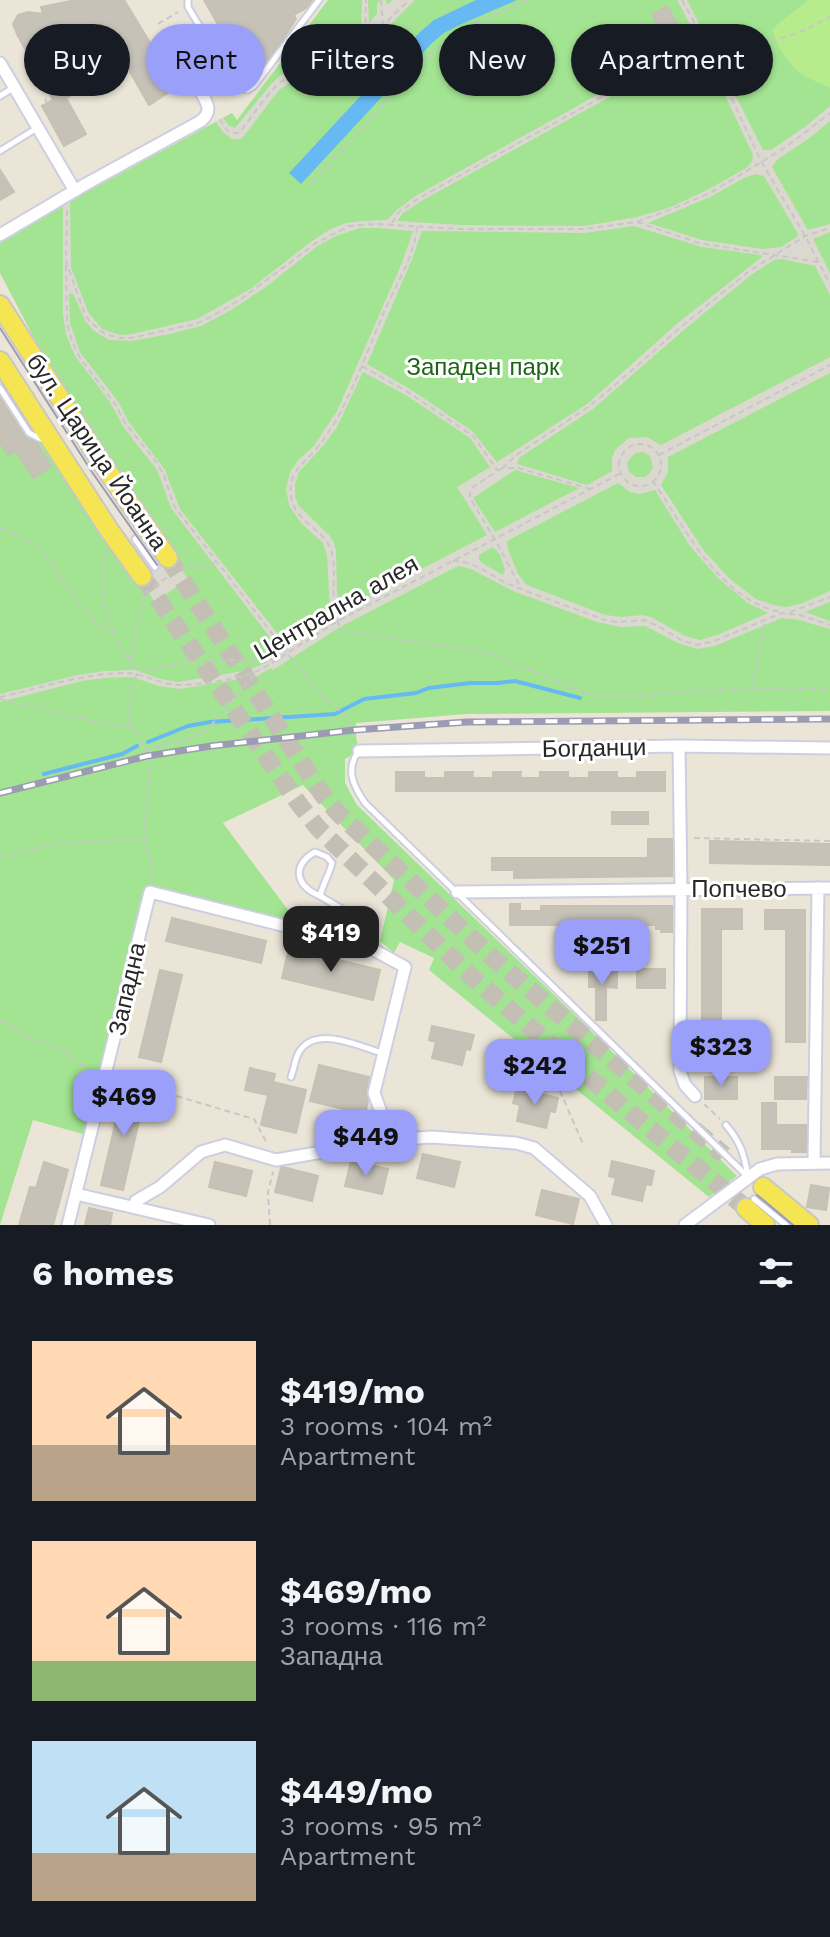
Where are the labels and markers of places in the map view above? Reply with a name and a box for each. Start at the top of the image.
pin: $419 [284,906,378,974]
pin: $251 [555,919,649,987]
pin: $323 [674,1020,768,1088]
pin: $242 [488,1039,582,1107]
pin: $469 [77,1070,171,1138]
pin: $449 [319,1110,413,1178]

